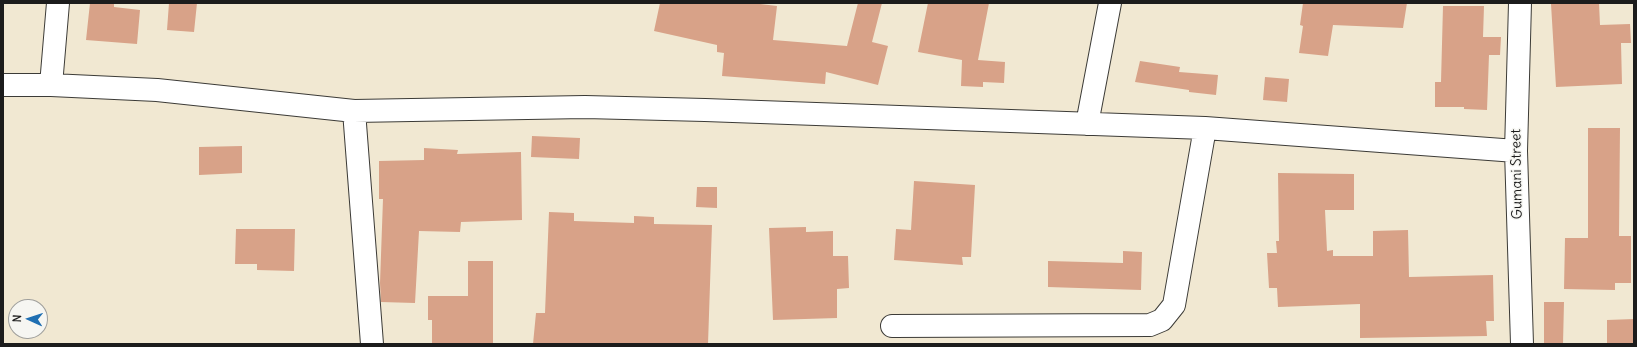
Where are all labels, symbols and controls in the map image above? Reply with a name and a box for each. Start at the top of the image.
street label: Gumani Street [1508,129,1526,219]
north arrow [8,299,48,339]
text: N [10,314,24,323]

